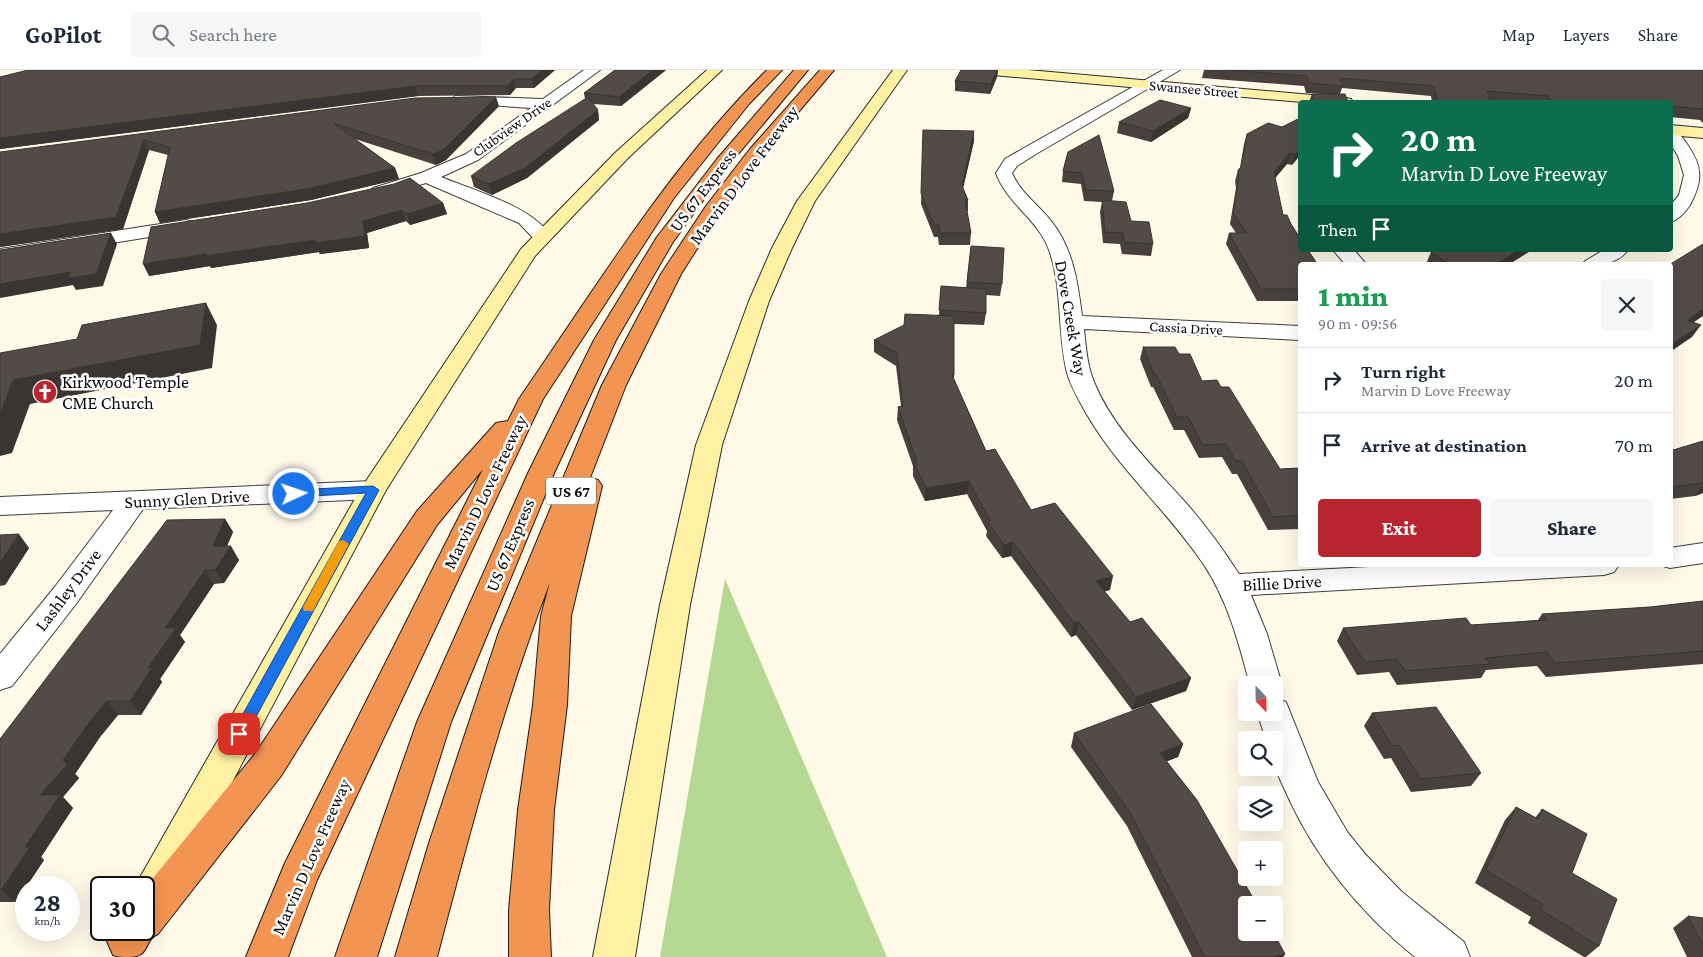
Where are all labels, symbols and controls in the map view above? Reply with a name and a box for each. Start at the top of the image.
search box [131,12,481,57]
text: GoPilot [25,21,101,48]
icon: search [149,21,177,49]
text: Search here [189,24,277,45]
text: Map [1502,25,1535,45]
text: Layers [1563,25,1610,45]
text: Share [1638,25,1678,45]
street label: Swansee Street [1149,77,1240,101]
street label: Clubview Drive [470,94,555,160]
street label: Marvin D Love Freeway [685,101,803,248]
icon: right [1318,120,1383,185]
text: 20 m [1401,120,1476,159]
street label: US 67 Express [665,144,741,236]
text: Marvin D Love Freeway [1401,161,1607,186]
icon: arrive [1367,215,1395,243]
text: Then [1318,219,1357,240]
street label: Dove Creek Way [1051,259,1091,378]
text: 1 min [1318,279,1388,312]
button: close [1601,279,1653,331]
text: 90 m · 09:56 [1318,315,1397,332]
street label: Cassia Drive [1149,318,1224,338]
text: Turn right [1361,361,1446,382]
icon: right [1318,366,1346,394]
text: 20 m [1614,370,1653,391]
place label: Kirkwood Temple CME Church [62,372,189,413]
church icon: Kirkwood Temple CME Church [32,379,58,405]
text: Marvin D Love Freeway [1361,382,1511,399]
street label: Marvin D Love Freeway [439,411,531,572]
icon: arrive [1318,431,1346,459]
text: Arrive at destination [1361,435,1527,456]
text: 70 m [1615,435,1653,456]
position arrow [267,467,319,519]
road number: US 67 [546,478,596,504]
street label: Sunny Glen Drive [124,486,250,512]
street label: US 67 Express [481,496,539,594]
button: Exit [1318,499,1481,557]
button: Share [1491,499,1653,557]
street label: Lashley Drive [31,545,105,635]
street label: Billie Drive [1242,571,1322,595]
north arrow [1238,676,1282,721]
map controls [1238,676,1283,941]
pin [218,713,260,755]
icon: arrive [225,720,253,748]
button: search [1238,731,1283,776]
street label: Marvin D Love Freeway [268,775,355,938]
button: layers [1238,786,1283,831]
button: + [1238,841,1283,886]
speed limit sign: 30 [90,876,155,941]
text: 28 [34,889,61,916]
button: − [1238,896,1283,941]
text: km/h [35,914,60,928]

